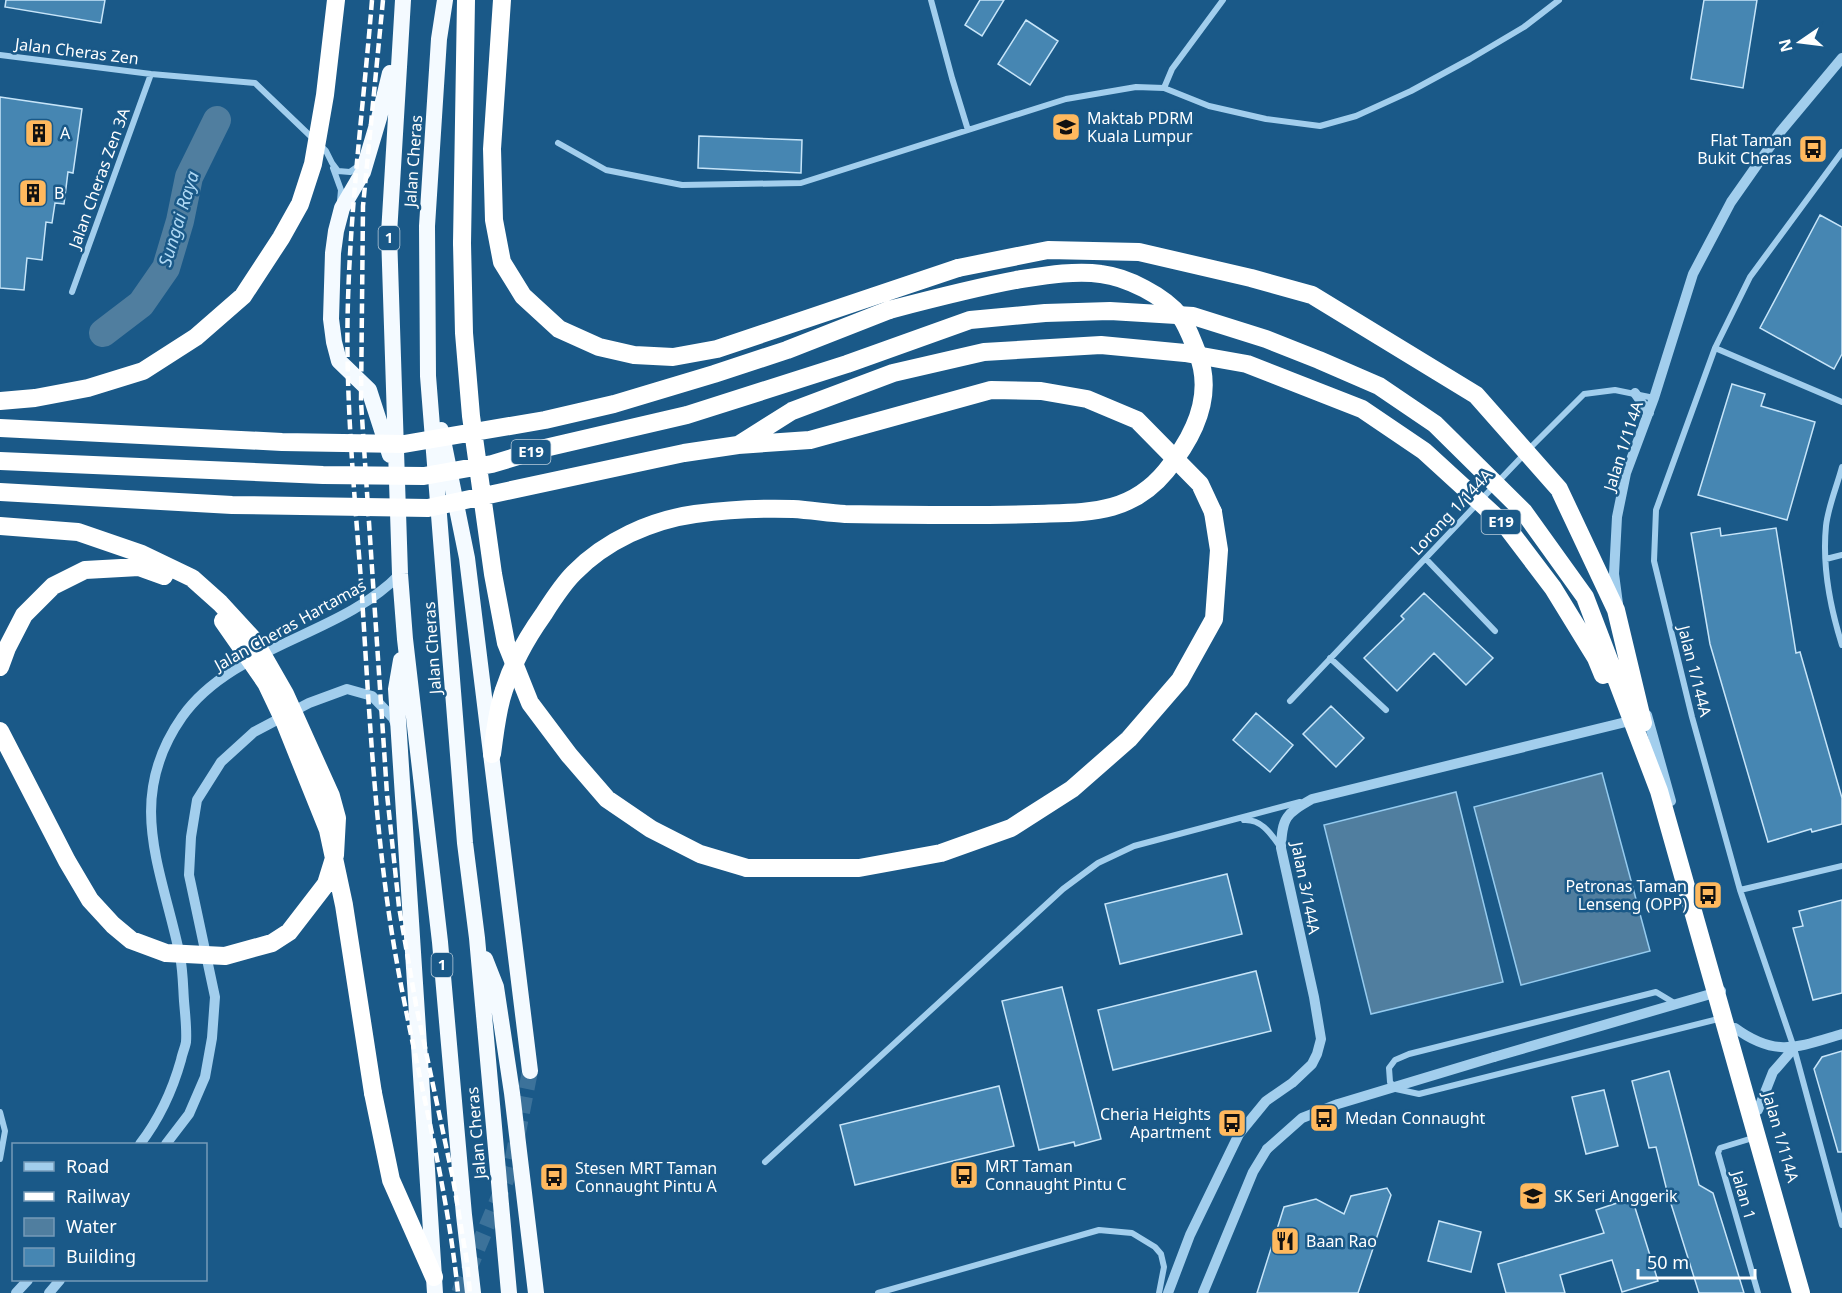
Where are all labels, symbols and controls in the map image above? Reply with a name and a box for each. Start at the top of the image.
north arrow [1770,12,1830,72]
street label: Jalan Cheras Zen [12,32,140,70]
text: N [1773,37,1798,55]
street label: Jalan Cheras Zen 3A [63,104,135,253]
place label: Maktab PDRM Kuala Lumpur [1087,107,1194,147]
school or university icon: Maktab PDRM Kuala Lumpur [1050,111,1082,143]
street label: Jalan Cheras [399,114,427,210]
building icon: A [23,117,55,149]
place label: A [60,122,71,144]
place label: Flat Taman Bukit Cheras [1697,129,1792,169]
bus stop icon: Flat Taman Bukit Cheras [1797,133,1829,165]
water label: Sungai Raya [152,168,204,270]
building icon: B [17,177,49,209]
place label: B [54,182,64,204]
road number: 1 [378,226,400,250]
street label: Jalan 1/114A [1598,398,1648,496]
road number: E19 [512,440,550,464]
street label: Lorong 1/144A [1405,463,1497,560]
road number: E19 [1482,510,1520,534]
street label: Jalan Cheras Hartamas [208,574,370,677]
street label: Jalan Cheras [418,601,446,697]
street label: Jalan 1/144A [1673,621,1717,720]
street label: Jalan 3/144A [1286,838,1326,937]
place label: Petronas Taman Lenseng (OPP) [1565,875,1687,915]
bus stop icon: Petronas Taman Lenseng (OPP) [1692,879,1724,911]
road number: 1 [432,953,452,977]
street label: Jalan Cheras [461,1086,491,1182]
street label: Jalan 1/114A [1757,1087,1805,1186]
bus stop icon: Medan Connaught [1308,1102,1340,1134]
place label: Cheria Heights Apartment [1100,1103,1211,1143]
bus stop icon: Cheria Heights Apartment [1216,1107,1248,1139]
place label: Medan Connaught [1345,1107,1486,1129]
legend [12,1143,207,1281]
text: Road [66,1154,109,1178]
place label: MRT Taman Connaught Pintu C [985,1155,1127,1195]
place label: Stesen MRT Taman Connaught Pintu A [575,1157,718,1197]
bus stop icon: MRT Taman Connaught Pintu C [948,1159,980,1191]
bus stop icon: Stesen MRT Taman Connaught Pintu A [538,1161,570,1193]
street label: Jalan 1 [1726,1166,1761,1222]
school or university icon: SK Seri Anggerik [1517,1180,1549,1212]
text: Railway [66,1184,131,1208]
place label: SK Seri Anggerik [1554,1185,1678,1207]
text: Water [66,1214,117,1238]
restaurant icon: Baan Rao [1269,1225,1301,1257]
place label: Baan Rao [1306,1230,1377,1252]
scale bar [1638,1242,1755,1280]
text: Building [66,1244,136,1268]
text: 50 m [1647,1250,1689,1274]

